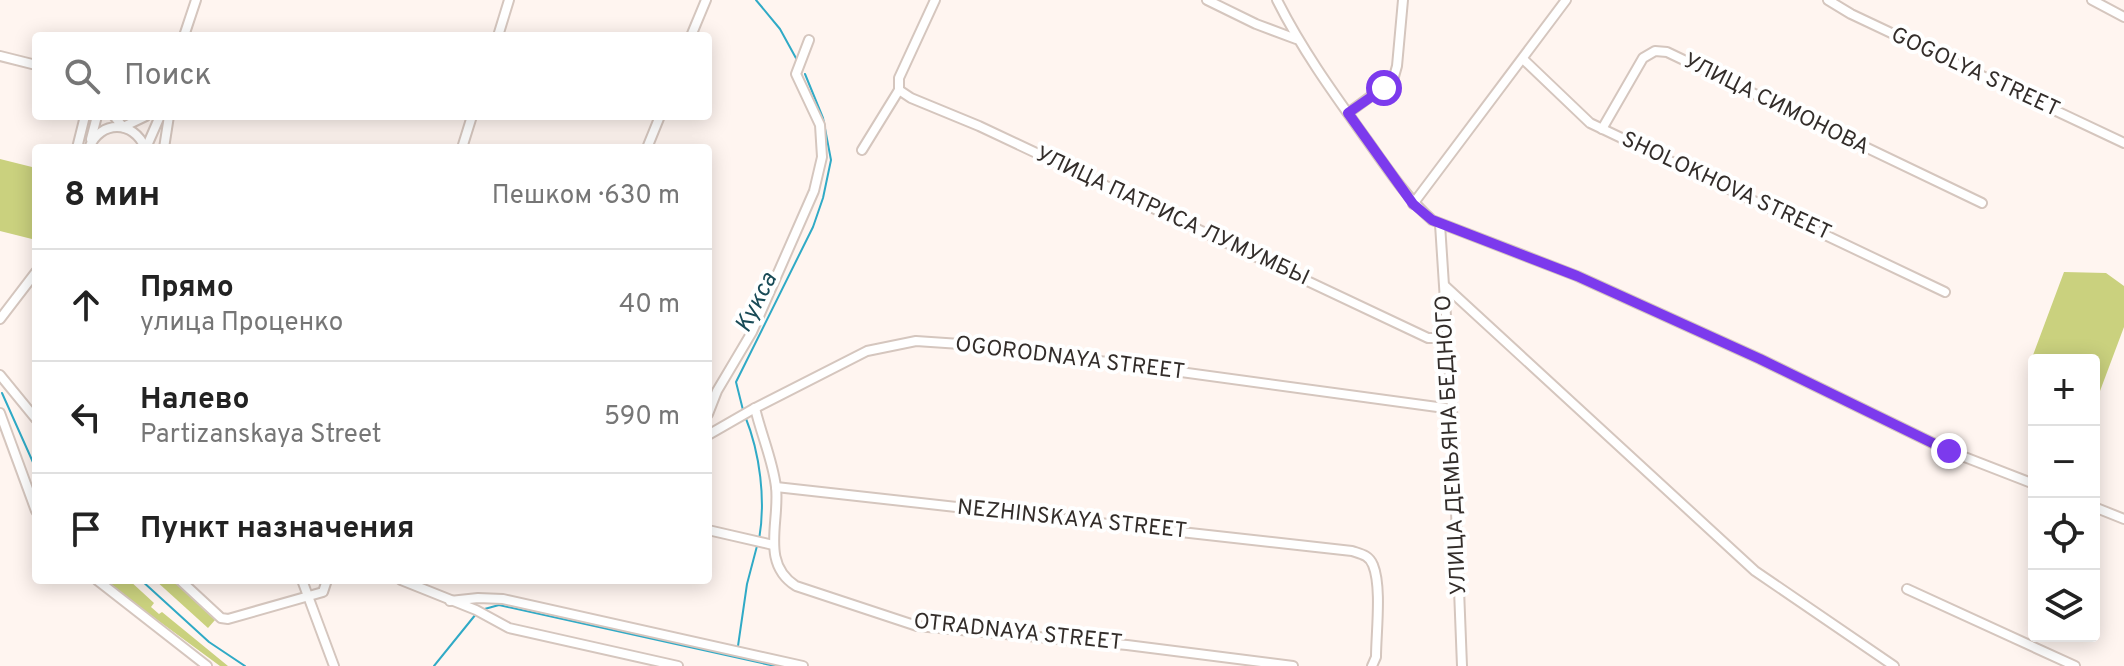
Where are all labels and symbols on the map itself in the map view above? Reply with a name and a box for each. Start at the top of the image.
street label: GOGOLYA STREET [1886,22,2064,124]
street label: УЛИЦА СИМОНОВА [1679,48,1873,162]
route start [1366,70,1402,106]
street label: SHOLOKHOVA STREET [1617,127,1835,247]
street label: УЛИЦА ПАТРИСА ЛУМУМБЫ [1031,142,1313,292]
water label: Кукса [729,267,785,338]
street label: УЛИЦА ДЕМЬЯНА БЕДНОГО [1431,294,1473,596]
street label: OGORODNAYA STREET [954,332,1186,386]
route end [1931,433,1967,469]
street label: NEZHINSKAYA STREET [956,494,1188,546]
street label: OTRADNAYA STREET [912,609,1124,657]

